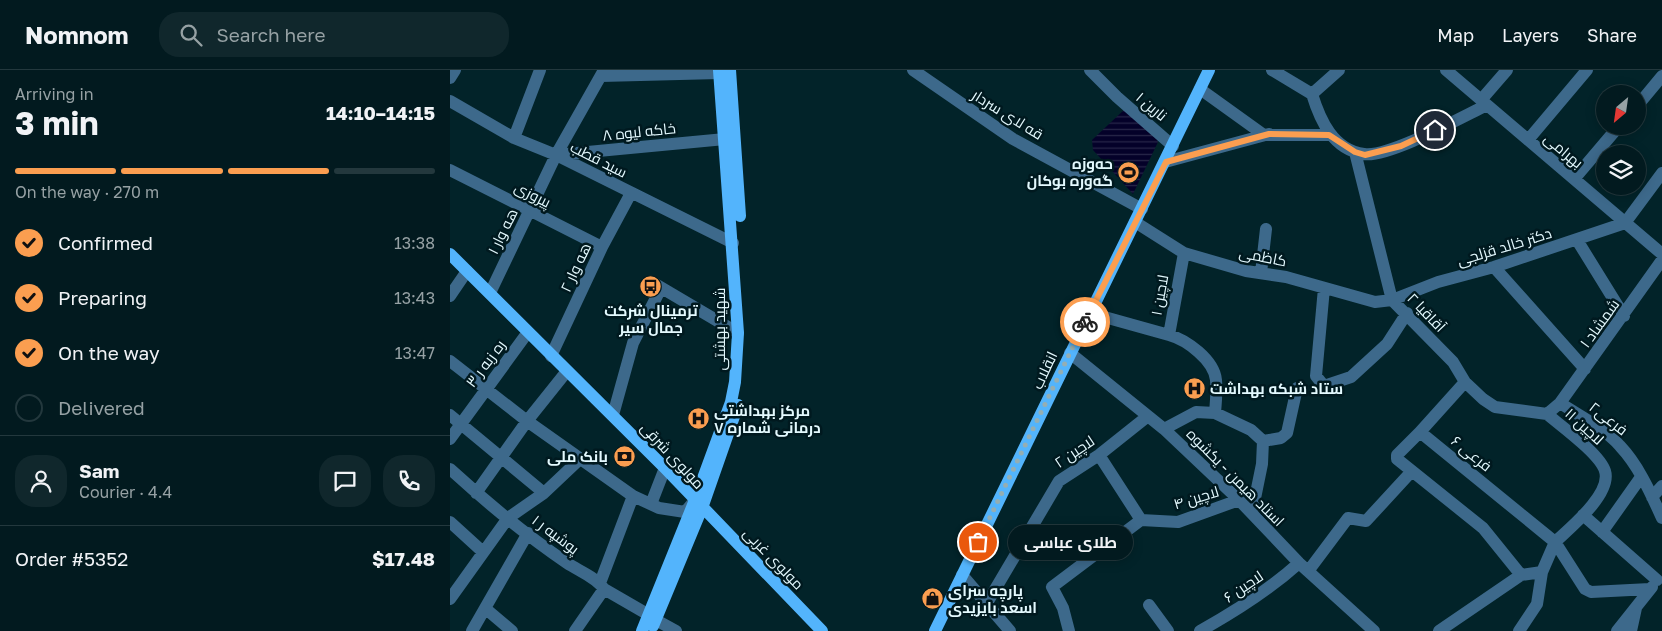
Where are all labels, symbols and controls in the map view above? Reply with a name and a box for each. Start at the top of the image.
search box [159,12,509,57]
text: Nomnom [25,20,129,49]
icon: search [177,21,205,49]
text: Search here [217,23,325,46]
text: Map [1437,24,1474,46]
text: Layers [1502,24,1559,46]
text: Share [1587,24,1637,46]
text: Arriving in [15,84,94,104]
street label: قه لای سردار [967,85,1047,145]
north arrow [1596,85,1646,135]
map controls [1596,85,1646,195]
street label: نارین ۱ [1131,88,1171,126]
text: 14:10–14:15 [326,101,435,124]
text: 3 min [15,104,99,142]
pin [1414,109,1456,151]
icon: home [1421,116,1449,144]
street label: خاکه لیوه ۸ [601,118,677,145]
street label: بهرامی [1540,129,1587,173]
street label: سید قطب [568,137,630,181]
button: layers [1596,145,1646,195]
place label: حه‌وزه گه‌وره بوکان [1027,154,1113,190]
sports icon: حه‌وزه گه‌وره بوکان [1117,160,1141,184]
street label: پیروزی [511,177,554,213]
text: On the way · 270 m [15,182,159,202]
street label: هه وار ۱ [483,205,522,257]
street label: دکتر خالد قزلجی [1455,223,1554,271]
icon: check [15,229,43,257]
text: Confirmed [58,231,153,254]
text: 13:38 [394,233,435,253]
street label: هه وار ۲ [556,240,595,295]
street label: کاظمی [1237,243,1288,271]
street label: لاچین ۱ [1147,273,1173,317]
bus stop icon: ترمینال شرکت جمال سیر [639,275,663,299]
icon: check [15,284,43,312]
text: Preparing [58,286,147,309]
text: 13:43 [394,288,435,308]
street label: شهید بهشتی [710,288,730,370]
street label: آقاقیا ۲ [1404,289,1450,335]
street label: شمشاد ۱ [1575,295,1623,351]
courier [1060,297,1110,347]
place label: ترمینال شرکت جمال سیر [604,301,698,337]
icon: bike [1071,308,1099,336]
street label: ره زبه ر ۳ [461,336,509,391]
icon: check [15,339,43,367]
text: On the way [58,341,160,364]
text: 13:47 [395,343,435,363]
street label: انقلاب [1027,348,1061,392]
hospital icon: ستاد شبکه بهداشت [1182,376,1206,400]
place label: ستاد شبکه بهداشت [1210,379,1343,398]
text: Delivered [58,396,145,419]
street label: فرعی۲ [1585,397,1632,440]
place label: مرکز بهداشتی درمانی شماره ۷ [714,401,821,437]
street label: لاچین ۱۱ [1561,404,1608,450]
hospital icon: مرکز بهداشتی درمانی شماره ۷ [686,407,710,431]
street label: مولوی شرقی [636,418,708,493]
street label: استاد هیمن - یکشوه [1182,424,1289,531]
street label: لاچین ۲ [1051,431,1099,473]
street label: فرعی ۶ [1447,431,1496,476]
bank icon: بانک ملی [612,444,636,468]
place label: بانک ملی [547,447,608,466]
button: person [15,455,67,507]
button: chat [319,455,371,507]
button: phone [383,455,435,507]
text: Sam [79,459,119,482]
text: Courier · 4.4 [79,482,172,502]
street label: لاچین ۴ [1171,482,1222,514]
street label: ۱ پوشپه ر [528,510,583,559]
pin [957,521,999,563]
street label: مولوی غربی [739,523,808,594]
callout: طلای عباسی [1008,524,1133,560]
icon: bag [964,528,992,556]
text: طلای عباسی [1024,532,1117,552]
text: Order #5352 [15,547,128,570]
text: $17.48 [372,547,435,570]
street label: لاچین ۶ [1220,566,1267,607]
place label: پارچه سرای اسعد بایزیدی [948,581,1037,617]
shop icon: پارچه سرای اسعد بایزیدی [920,587,944,611]

